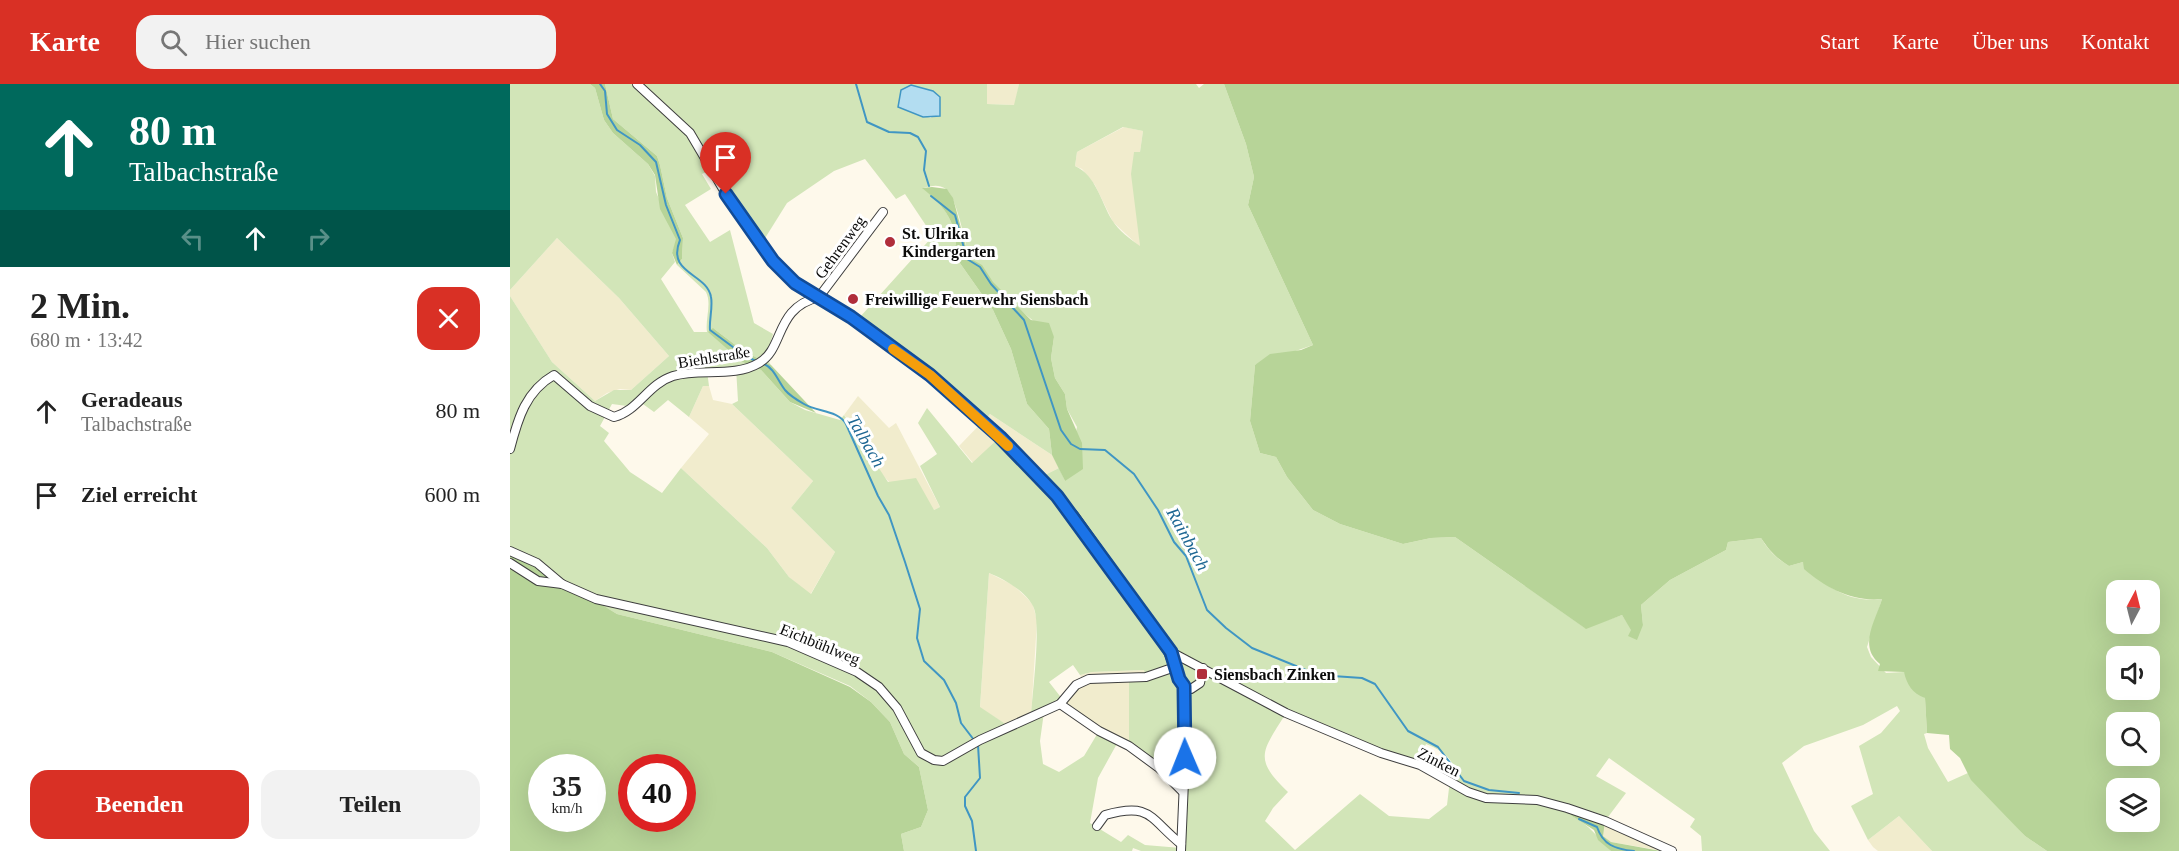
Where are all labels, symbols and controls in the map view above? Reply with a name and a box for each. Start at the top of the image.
search box [136,15,556,69]
text: Karte [30,26,100,57]
icon: search [157,26,190,59]
text: Hier suchen [205,29,311,54]
text: Start [1820,30,1859,54]
text: Karte [1892,30,1939,54]
text: Über uns [1972,30,2048,54]
text: Kontakt [2081,30,2149,54]
icon: ahead [30,108,108,186]
text: 80 m [129,108,217,154]
pin [700,132,751,194]
icon: arrive [709,141,742,174]
text: Talbachstraße [129,157,279,187]
street label: Gehrenweg [811,212,869,282]
icon: left [176,222,209,255]
icon: ahead [239,222,272,255]
icon: right [302,222,335,255]
place label: St. Ulrika Kindergarten [902,225,995,261]
marker: St. Ulrika Kindergarten [883,235,897,249]
text: 2 Min. [30,286,130,326]
button: close [417,287,480,350]
place label: Freiwillige Feuerwehr Siensbach [865,291,1088,309]
marker: Freiwillige Feuerwehr Siensbach [846,292,860,306]
text: 680 m · 13:42 [30,329,143,351]
street label: Biehlstraße [677,343,751,371]
text: Geradeaus [81,387,182,412]
icon: ahead [30,395,63,428]
text: 80 m [435,398,480,423]
water label: Talbach [843,411,889,471]
text: Talbachstraße [81,413,192,435]
icon: arrive [30,479,63,512]
text: Ziel erreicht [81,482,197,507]
text: 600 m [424,482,480,507]
water label: Rainbach [1162,503,1213,574]
north arrow [2106,580,2160,634]
map controls [2106,580,2160,832]
street label: Eichbühlweg [777,620,862,669]
button: sound [2106,646,2160,700]
place label: Siensbach Zinken [1214,666,1335,683]
marker: Siensbach Zinken [1195,667,1209,681]
button: search [2106,712,2160,766]
position arrow [1153,726,1217,790]
street label: Zinken [1415,744,1463,780]
speed limit sign: 40 [618,754,696,832]
text: 35 [552,769,582,802]
button: Beenden [30,770,249,839]
button: Teilen [261,770,480,839]
button: layers [2106,778,2160,832]
text: km/h [552,800,582,816]

